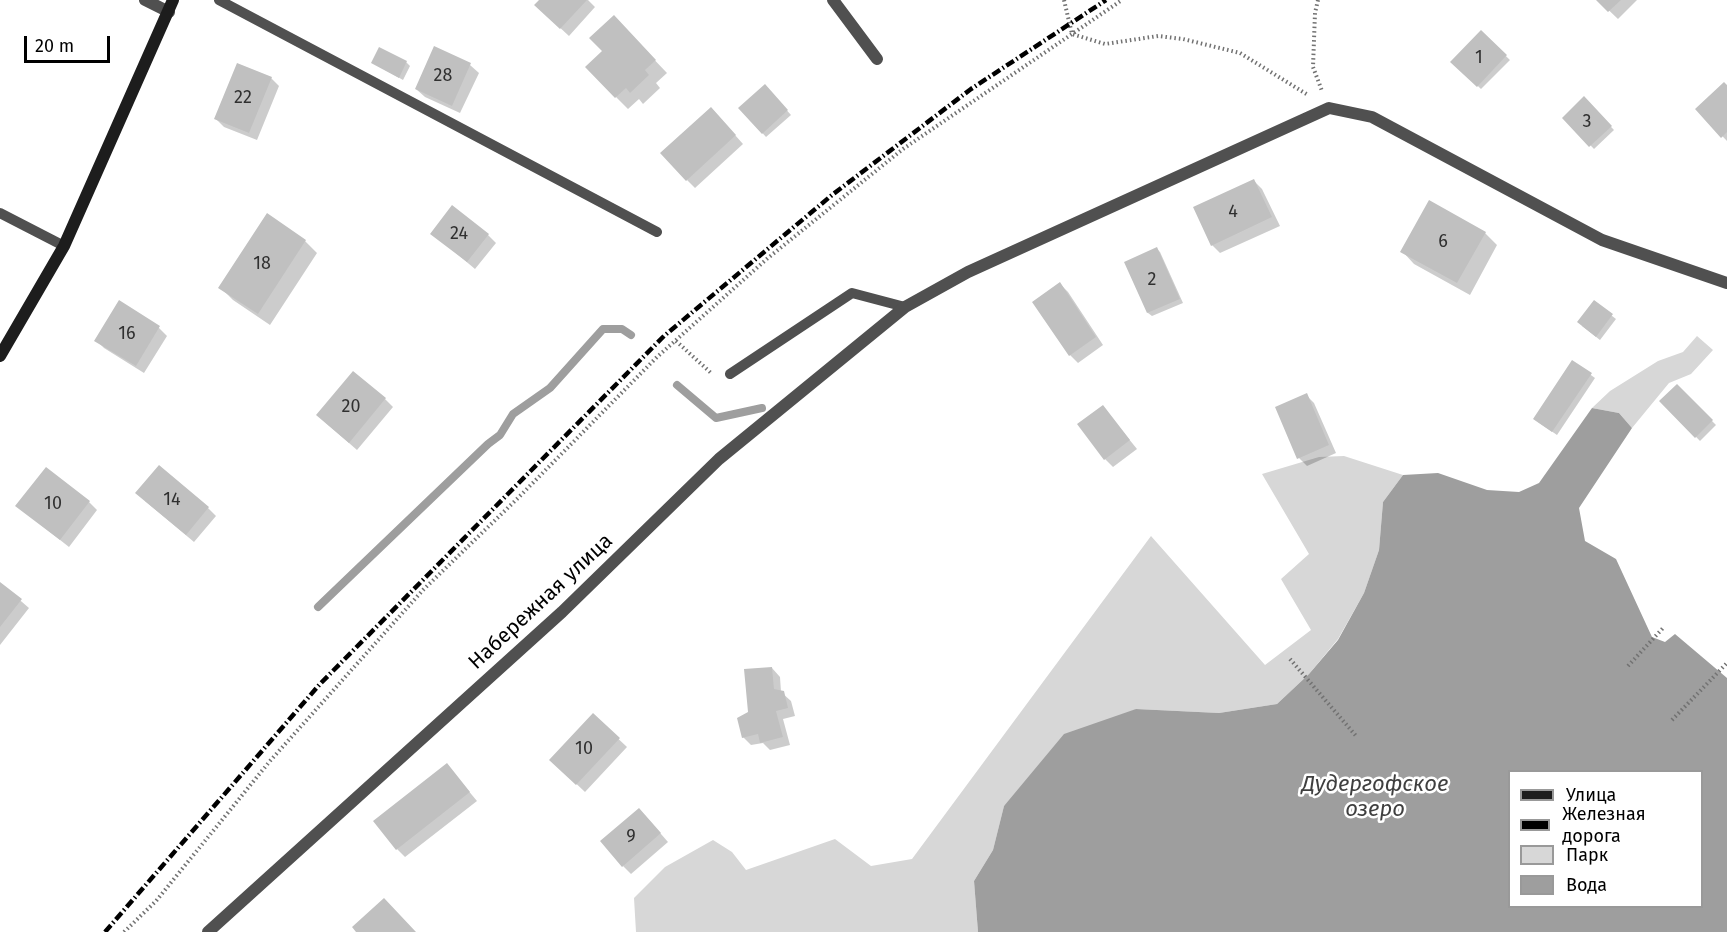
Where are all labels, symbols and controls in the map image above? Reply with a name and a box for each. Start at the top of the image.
scale bar [27,24,112,62]
text: 20 m [35,35,74,57]
house number: 1 [1475,47,1483,69]
house number: 28 [434,65,452,87]
house number: 22 [234,87,252,109]
house number: 3 [1583,111,1591,133]
house number: 4 [1228,201,1238,223]
house number: 24 [450,223,468,245]
house number: 6 [1438,231,1448,253]
house number: 18 [253,253,271,275]
house number: 2 [1148,269,1156,291]
house number: 16 [118,323,136,345]
house number: 20 [342,396,360,418]
house number: 14 [163,489,181,511]
house number: 10 [44,493,62,515]
street label: Набережная улица [464,529,618,675]
house number: 10 [575,738,593,760]
legend [1508,770,1703,908]
water label: Дудергофское озеро [1302,772,1448,824]
text: Улица [1566,784,1616,806]
text: Железная дорога [1562,803,1646,847]
house number: 9 [626,826,636,848]
text: Парк [1566,844,1608,866]
text: Вода [1566,874,1607,896]

